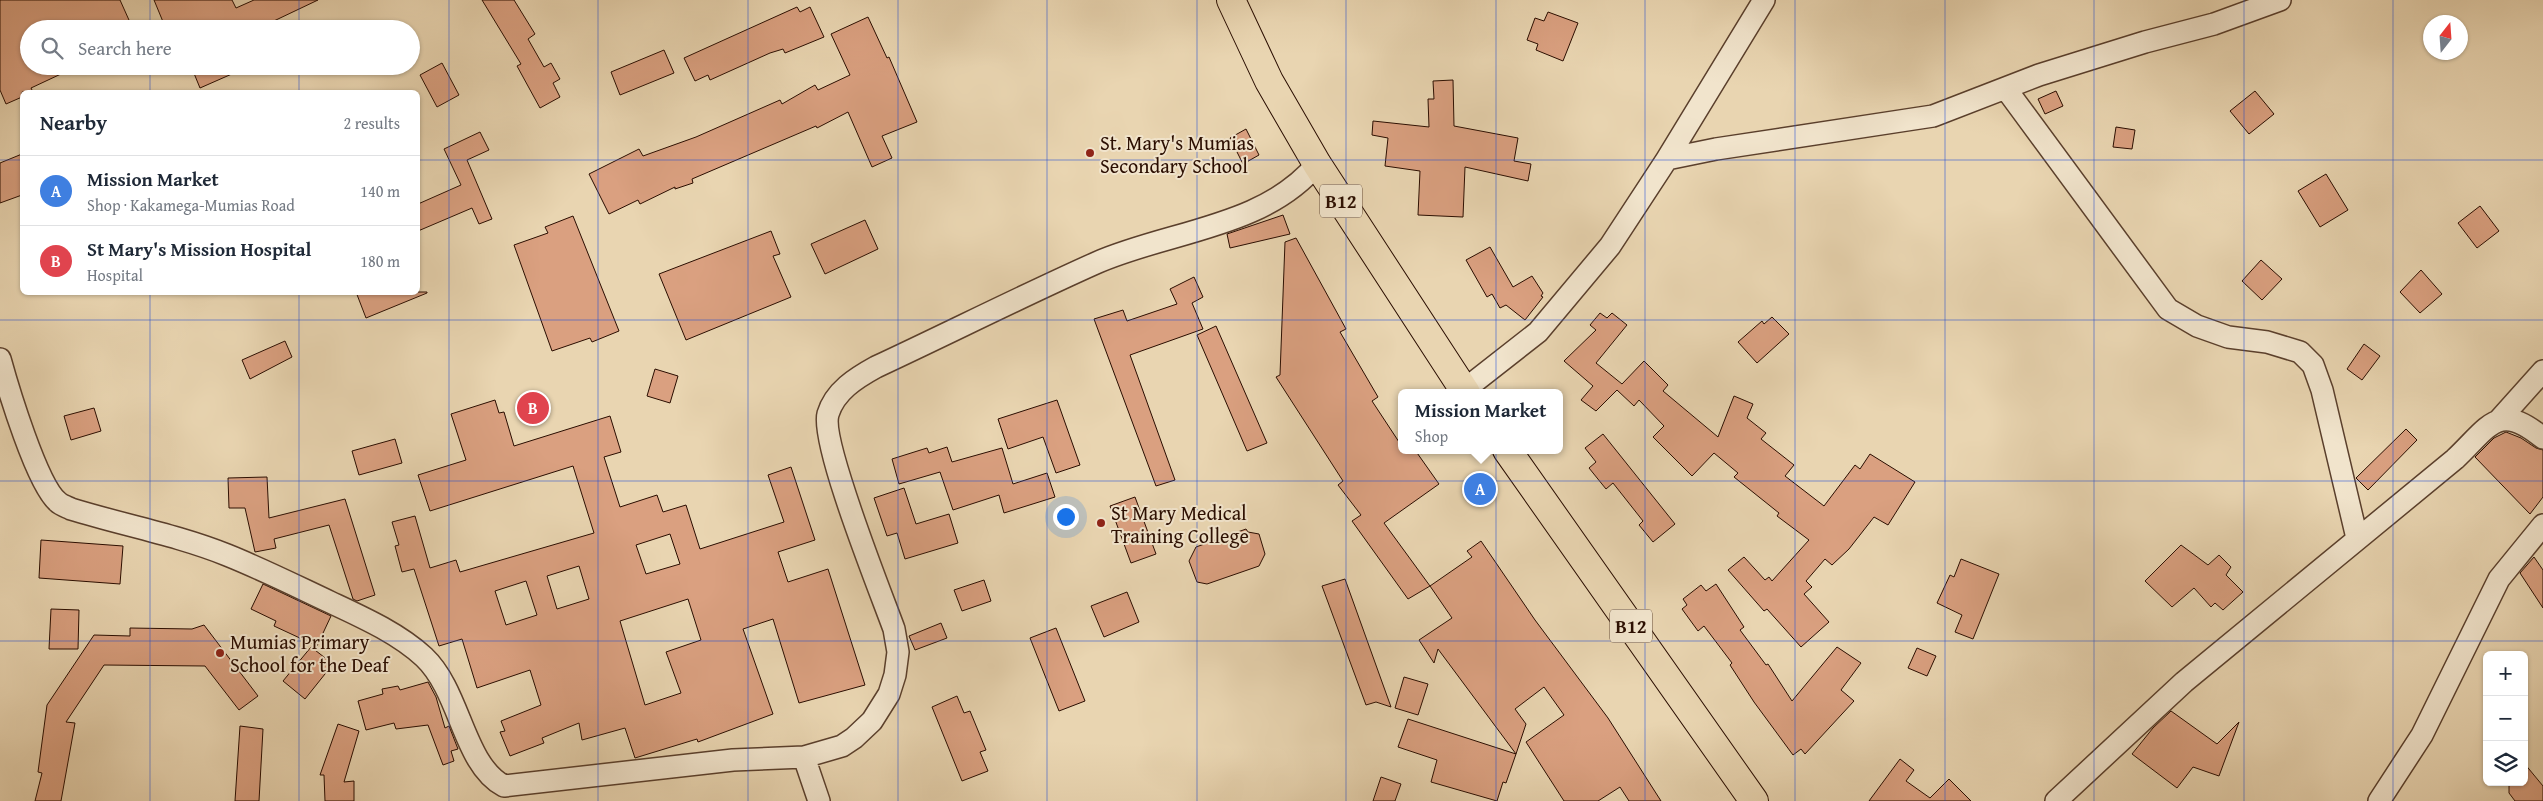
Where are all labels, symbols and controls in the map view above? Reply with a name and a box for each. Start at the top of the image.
north arrow [2423,15,2468,60]
search box [20,20,420,75]
icon: search [38,34,66,62]
text: Search here [78,34,172,62]
text: Nearby [40,107,107,138]
text: 2 results [343,111,400,135]
place label: St. Mary's Mumias Secondary School [1100,128,1254,180]
marker: St. Mary's Mumias Secondary School [1084,147,1096,159]
text: Mission Market [87,165,219,193]
text: A [51,179,61,203]
text: 140 m [360,179,400,203]
road number: B12 [1320,185,1362,218]
text: Shop · Kakamega-Mumias Road [87,193,295,217]
text: St Mary's Mission Hospital [87,235,311,263]
text: B [51,249,61,273]
text: 180 m [360,249,400,273]
text: Hospital [87,263,143,287]
pin: B [517,389,549,427]
popup [1398,389,1563,454]
text: Mission Market [1415,396,1546,424]
text: Shop [1415,424,1448,448]
pin: A [1464,470,1496,508]
place label: St Mary Medical Training College [1111,498,1249,550]
your location [1053,504,1079,530]
marker: St Mary Medical Training College [1095,517,1107,529]
road number: B12 [1610,610,1652,642]
place label: Mumias Primary School for the Deaf [230,627,391,679]
marker: Mumias Primary School for the Deaf [214,647,226,659]
map controls [2483,651,2528,786]
button: + [2483,651,2528,696]
button: − [2483,696,2528,741]
button: layers [2483,741,2528,786]

